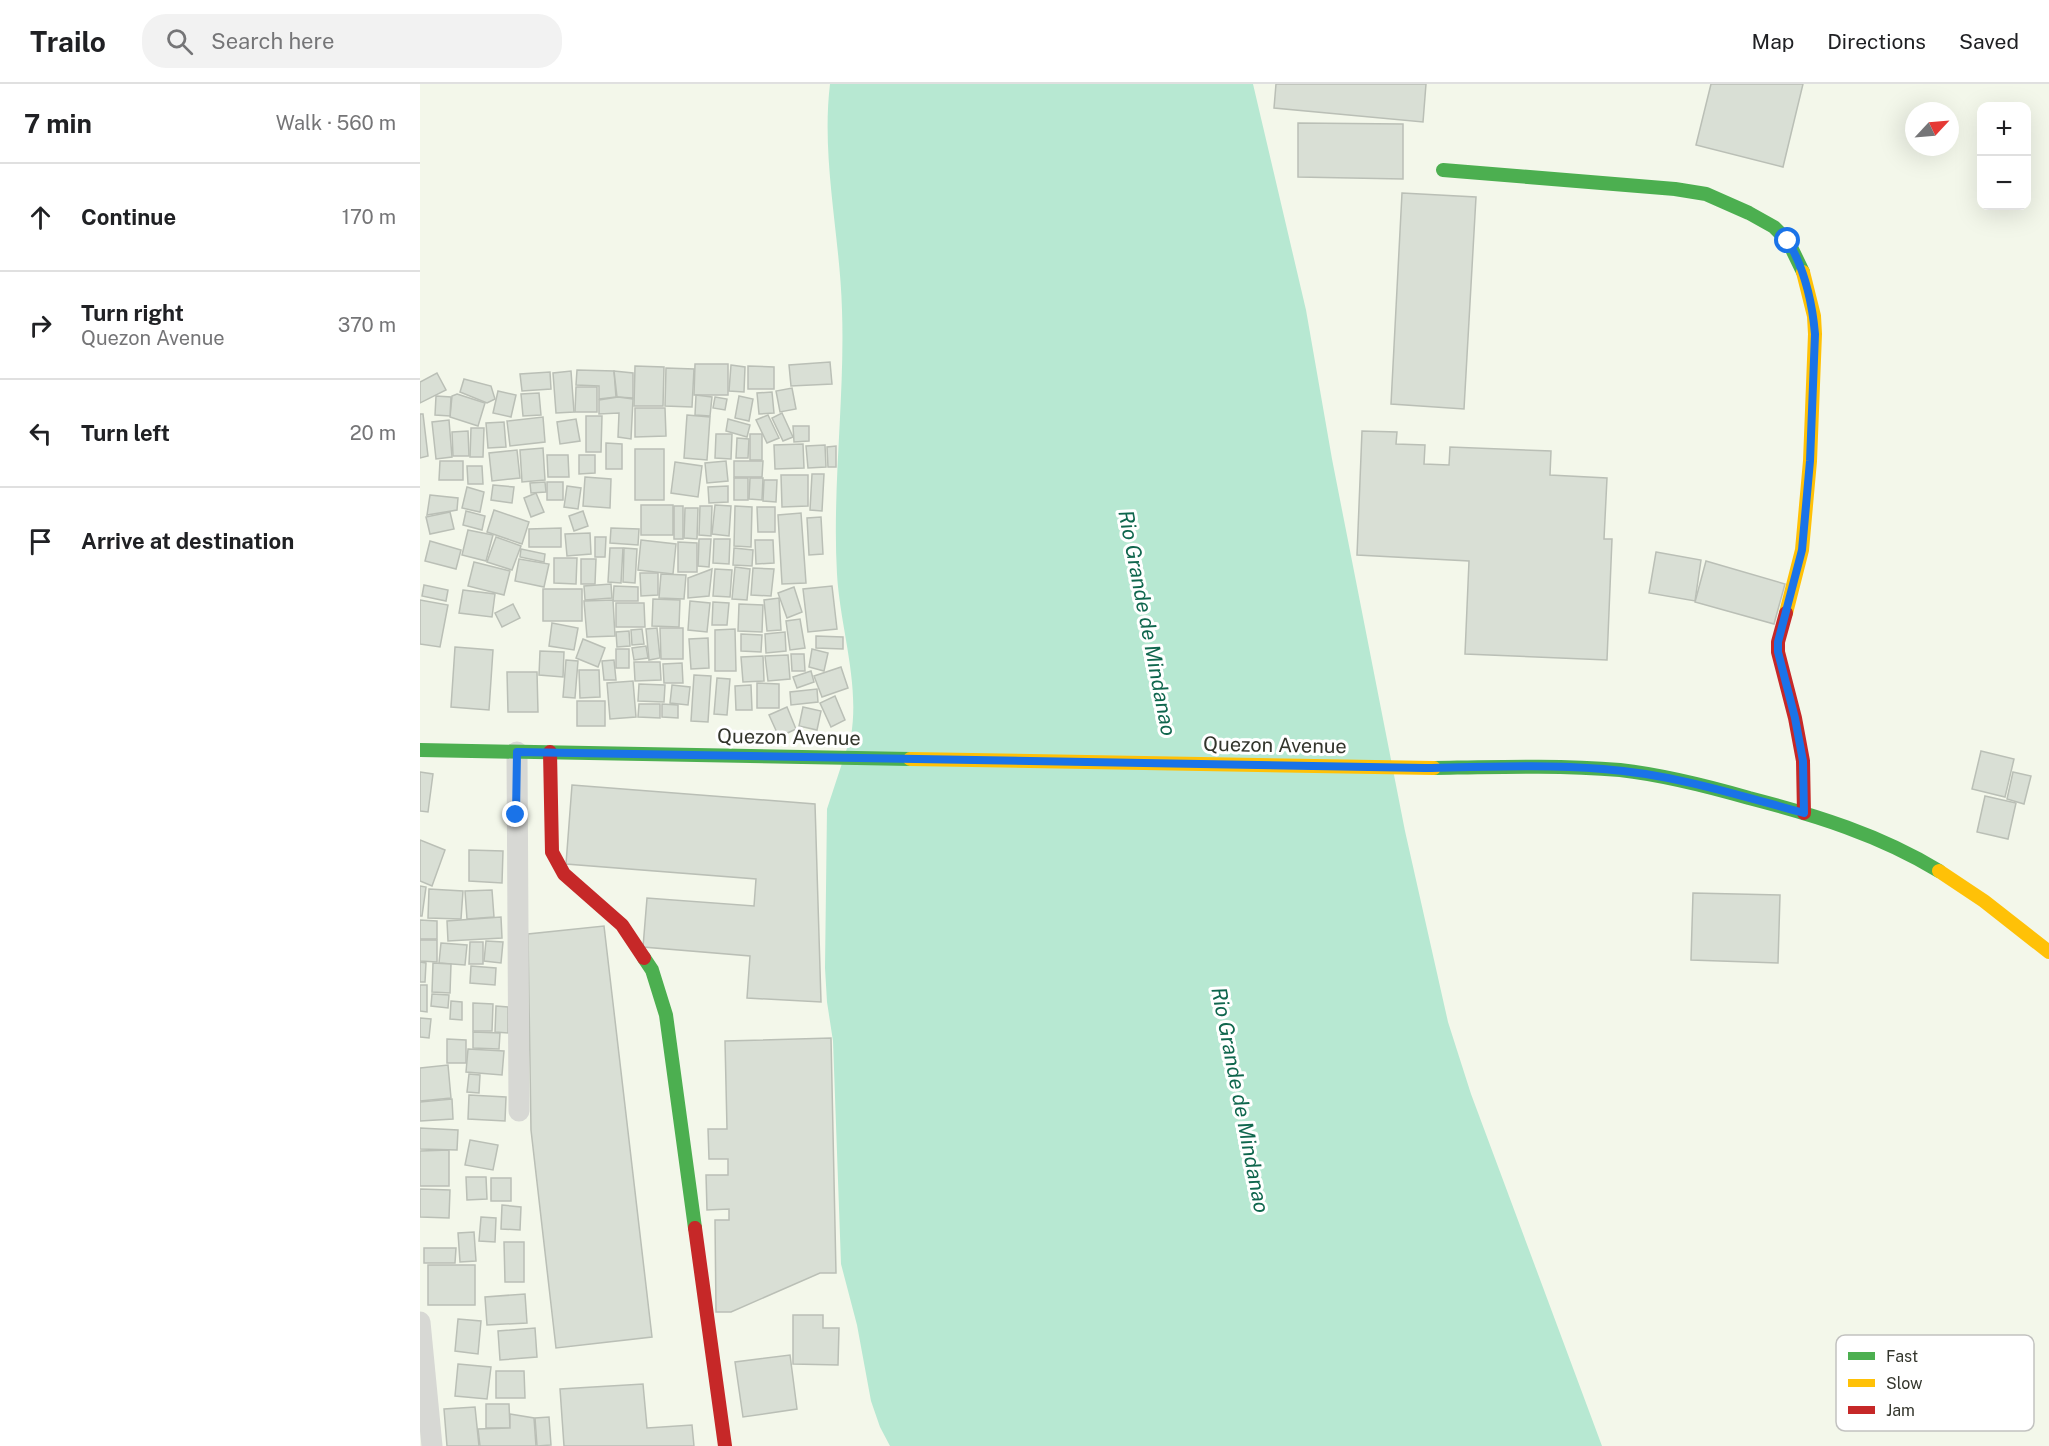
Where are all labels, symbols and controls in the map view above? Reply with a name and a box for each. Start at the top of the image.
search box [142,14,562,68]
text: Trailo [30,25,106,58]
icon: search [163,25,196,58]
text: Search here [211,28,334,54]
text: Map [1752,29,1794,54]
text: Directions [1827,29,1926,54]
text: Saved [1959,29,2019,54]
north arrow [1905,102,1959,156]
map controls [1977,102,2031,210]
button: + [1977,102,2031,156]
text: 7 min [24,108,92,139]
text: Walk · 560 m [276,111,396,135]
button: − [1977,156,2031,210]
icon: ahead [24,201,57,234]
text: Continue [81,204,176,230]
text: 170 m [342,205,396,229]
route start [1774,227,1800,253]
text: Turn right [81,300,184,326]
icon: right [24,309,57,342]
text: 370 m [338,313,396,337]
text: Quezon Avenue [81,326,225,350]
icon: left [24,417,57,450]
text: Turn left [81,420,170,446]
text: 20 m [350,421,396,445]
water label: Rio Grande de Mindanao [1113,508,1182,738]
icon: arrive [24,525,57,558]
text: Arrive at destination [81,528,294,554]
street label: Quezon Avenue [717,724,861,750]
street label: Quezon Avenue [1203,732,1347,758]
route end [502,801,528,827]
water label: Rio Grande de Mindanao [1206,985,1275,1215]
legend [1836,1335,2034,1431]
text: Fast [1886,1347,1918,1366]
text: Slow [1886,1374,1923,1393]
text: Jam [1886,1401,1915,1420]

